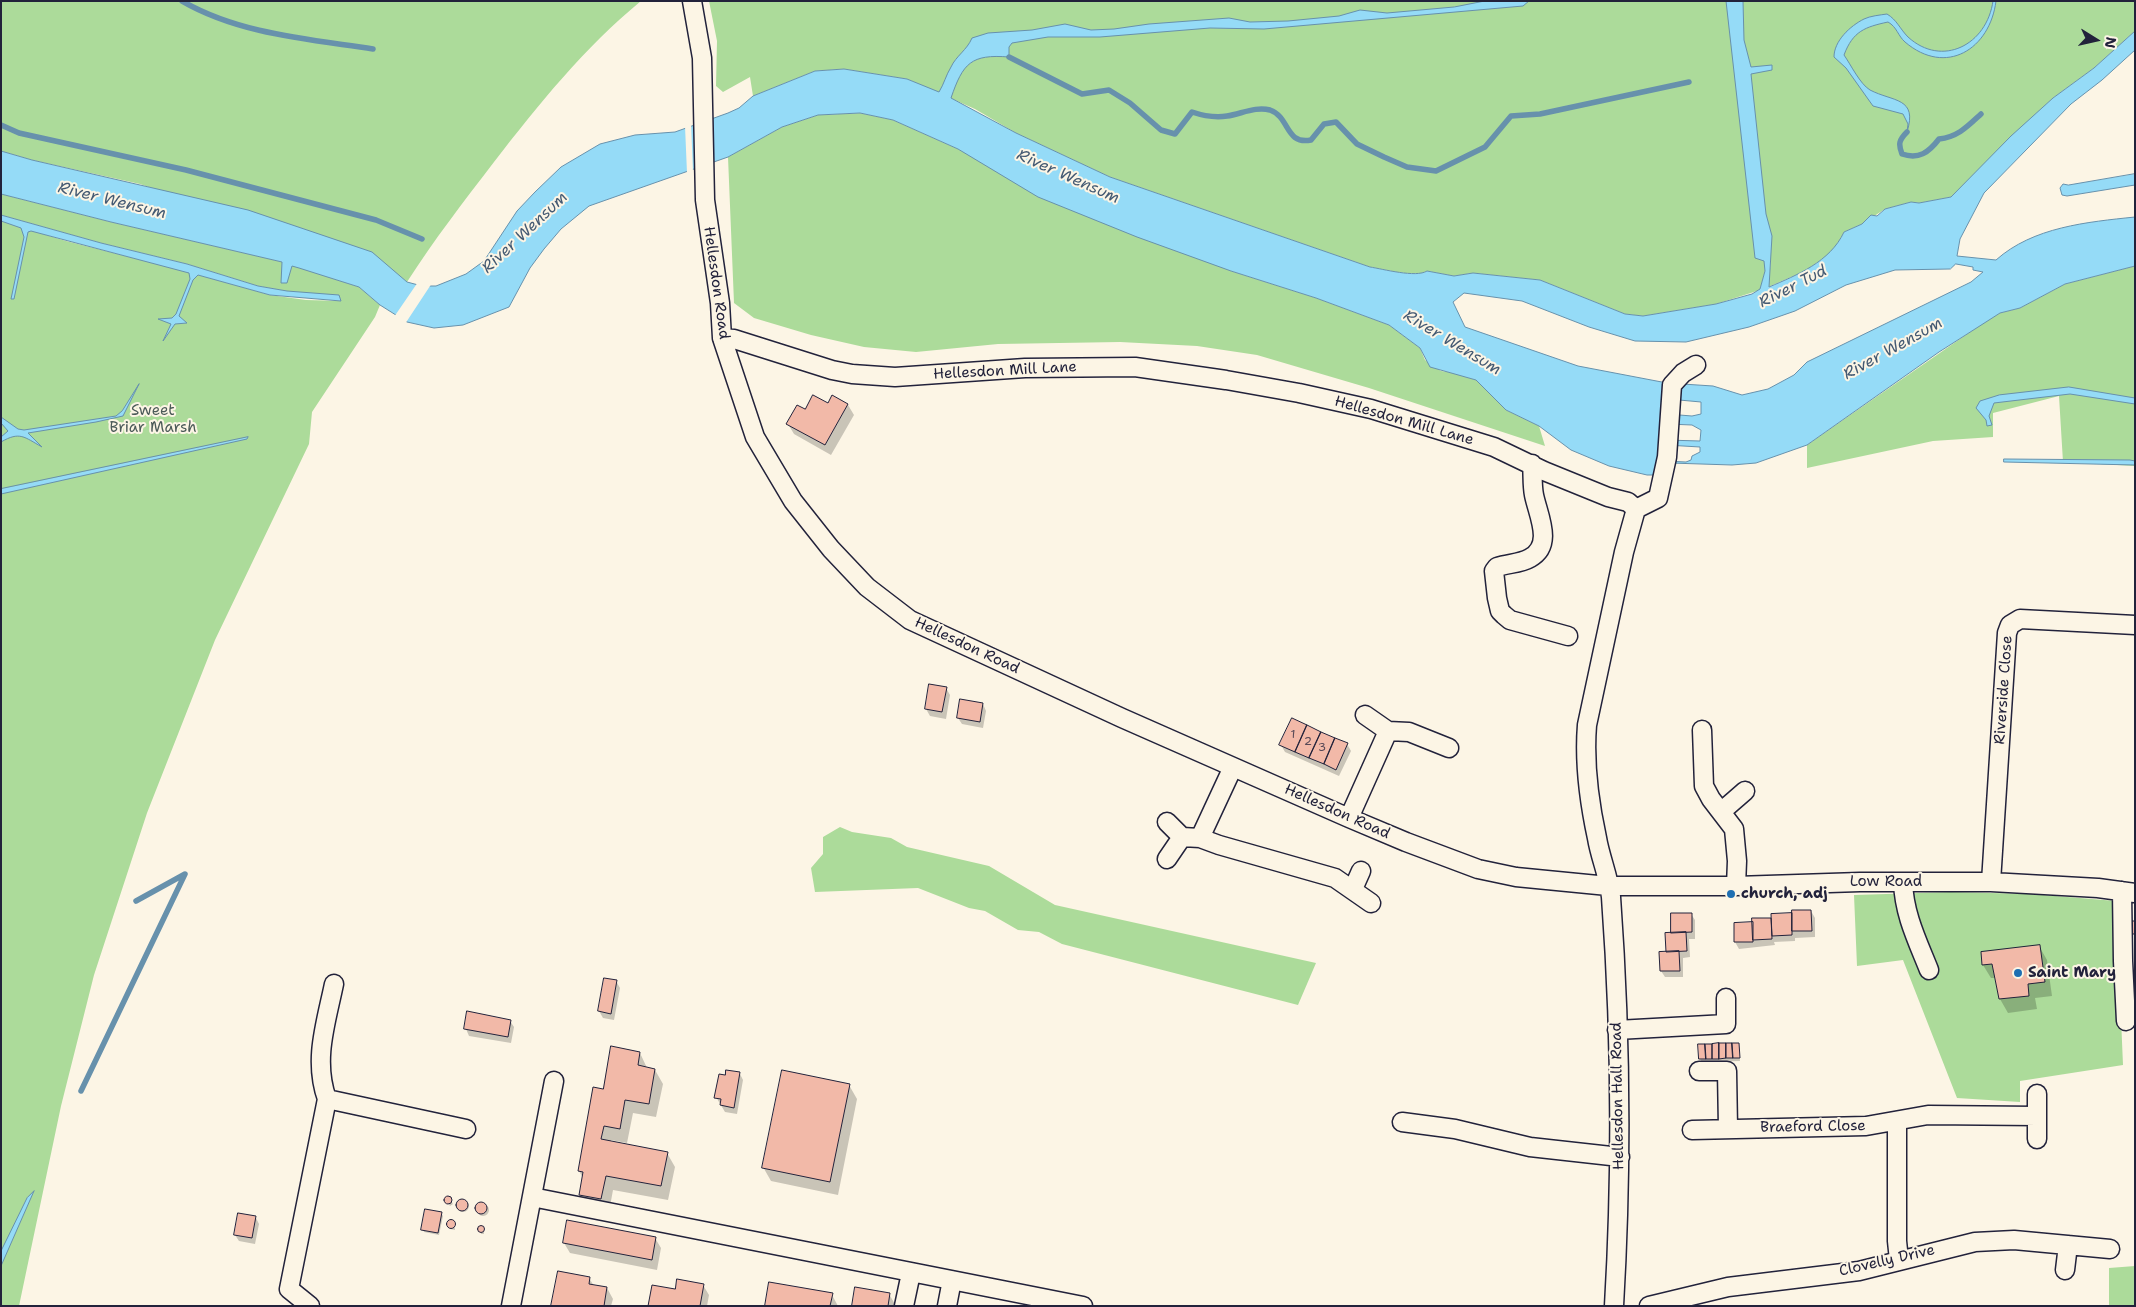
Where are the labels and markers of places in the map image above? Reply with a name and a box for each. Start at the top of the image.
place label: church, adj [1741,885,1828,903]
marker: church, adj [1725,888,1737,900]
place label: Saint Mary [2028,964,2116,982]
marker: Saint Mary [2012,967,2024,979]

